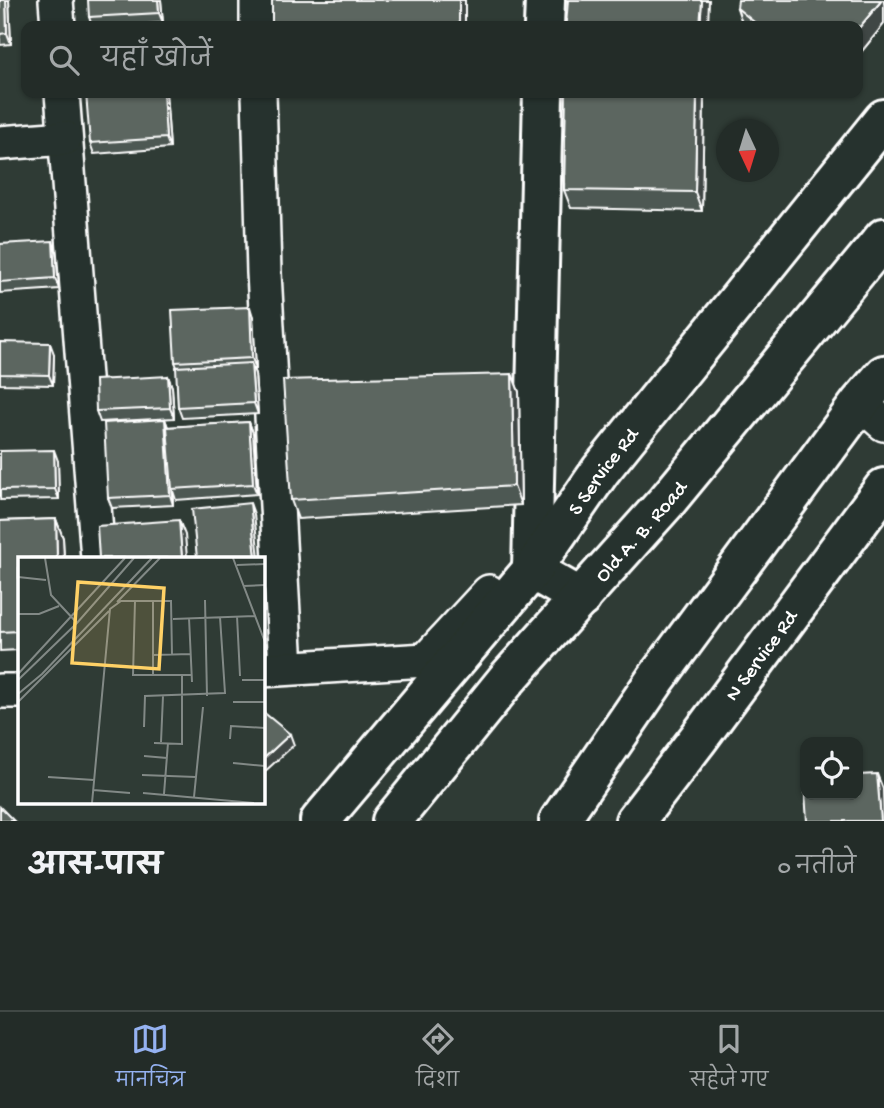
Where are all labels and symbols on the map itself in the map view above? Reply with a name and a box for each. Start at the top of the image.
north arrow [716,119,779,182]
street label: S Service Rd [564,423,647,521]
street label: Old A. B. Road [591,476,695,589]
inset map [18,557,264,804]
street label: N Service Rd [721,605,806,707]

